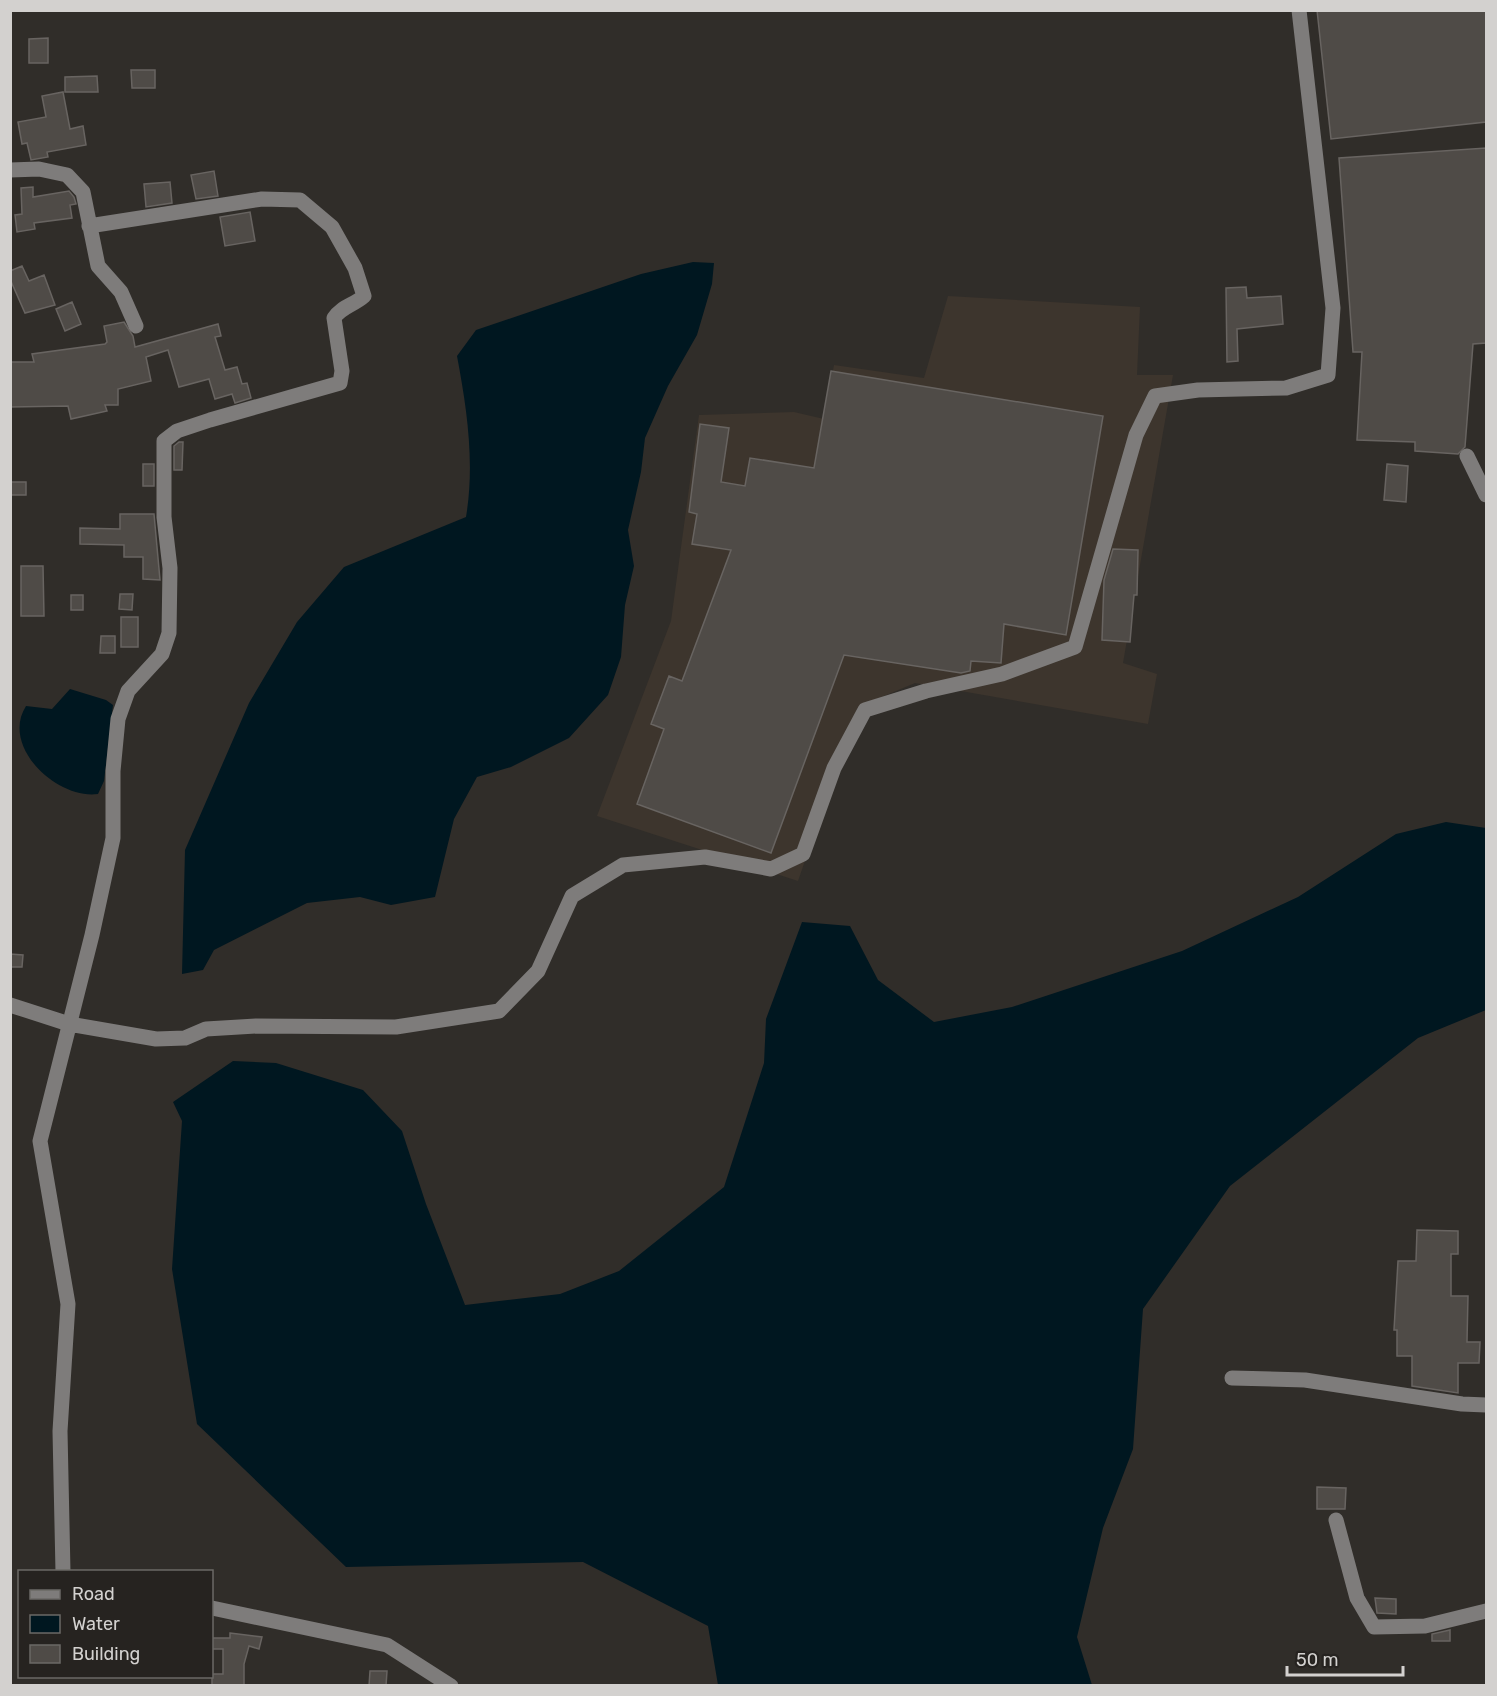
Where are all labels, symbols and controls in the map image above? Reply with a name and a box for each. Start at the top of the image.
legend [18,1570,213,1678]
text: Road [72,1583,115,1605]
text: Water [72,1613,120,1635]
scale bar [1287,1639,1402,1677]
text: Building [72,1643,140,1665]
text: 50 m [1296,1649,1339,1671]

